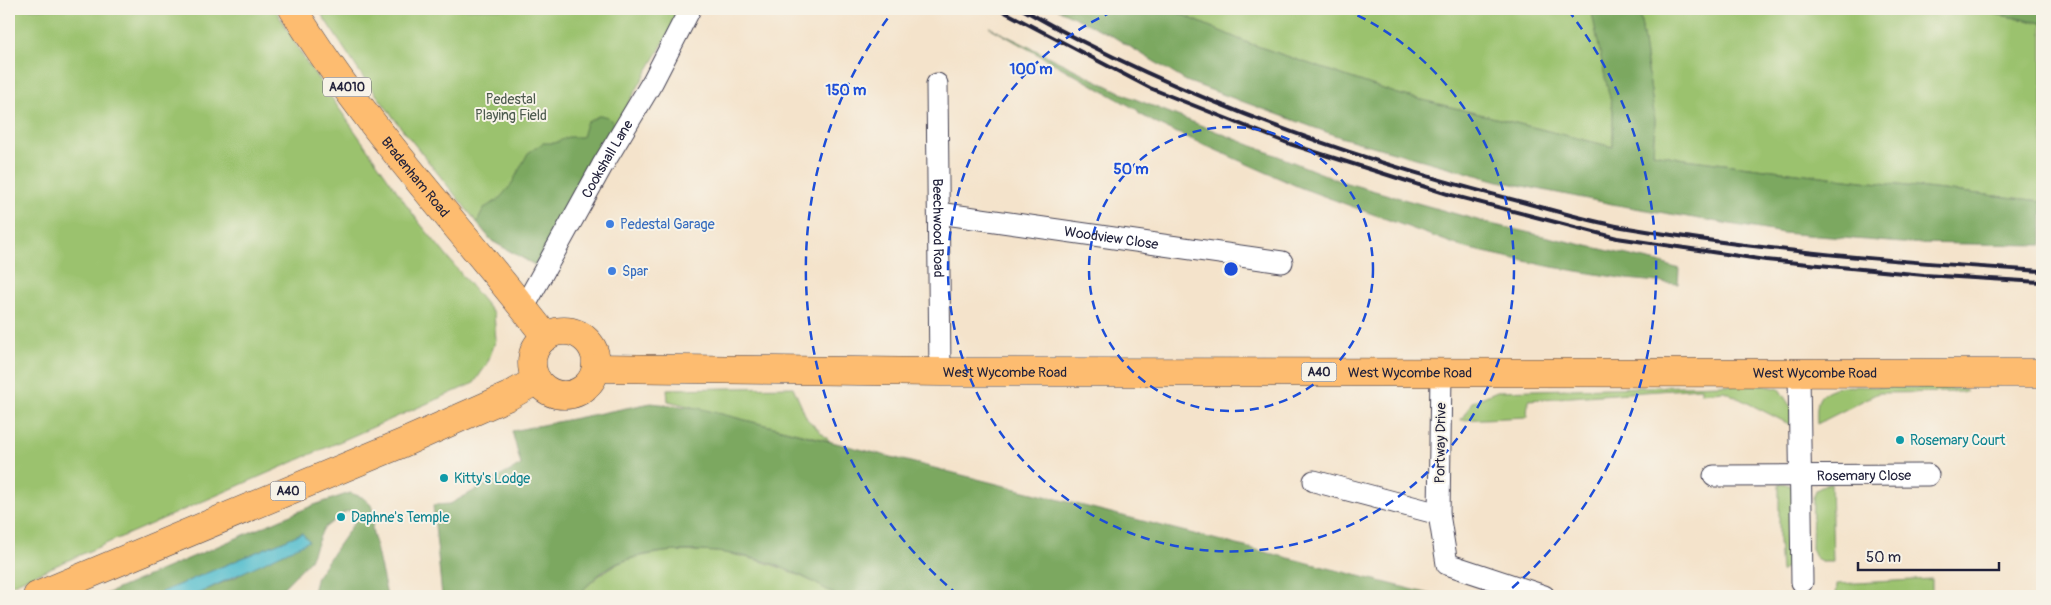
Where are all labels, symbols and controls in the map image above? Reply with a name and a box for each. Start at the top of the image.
text: 100 m [1010,60,1052,79]
road number: A4010 [323,77,371,96]
text: 150 m [826,81,866,100]
park label: Pedestal Playing Field [475,91,547,124]
street label: Cookshall Lane [578,117,637,201]
street label: Bradenham Road [378,134,453,221]
text: 50 m [1114,160,1148,179]
street label: Beechwood Road [929,178,947,278]
place label: Pedestal Garage [620,216,715,233]
marker: Pedestal Garage [604,218,616,230]
street label: Woodview Close [1063,223,1159,253]
centre of rings [1222,260,1240,278]
place label: Spar [622,263,648,280]
marker: Spar [606,265,618,277]
road number: A40 [1302,362,1336,382]
street label: West Wycombe Road [943,364,1067,381]
street label: West Wycombe Road [1348,364,1472,381]
street label: West Wycombe Road [1753,365,1877,382]
street label: Portway Drive [1431,402,1450,484]
place label: Rosemary Court [1910,432,2006,449]
marker: Rosemary Court [1894,434,1906,446]
street label: Rosemary Close [1817,467,1911,485]
place label: Kitty's Lodge [454,470,530,487]
marker: Kitty's Lodge [438,472,450,484]
road number: A40 [270,482,306,501]
place label: Daphne's Temple [351,509,449,526]
marker: Daphne's Temple [335,511,347,523]
scale bar [1858,540,2000,572]
text: 50 m [1866,548,1901,567]

